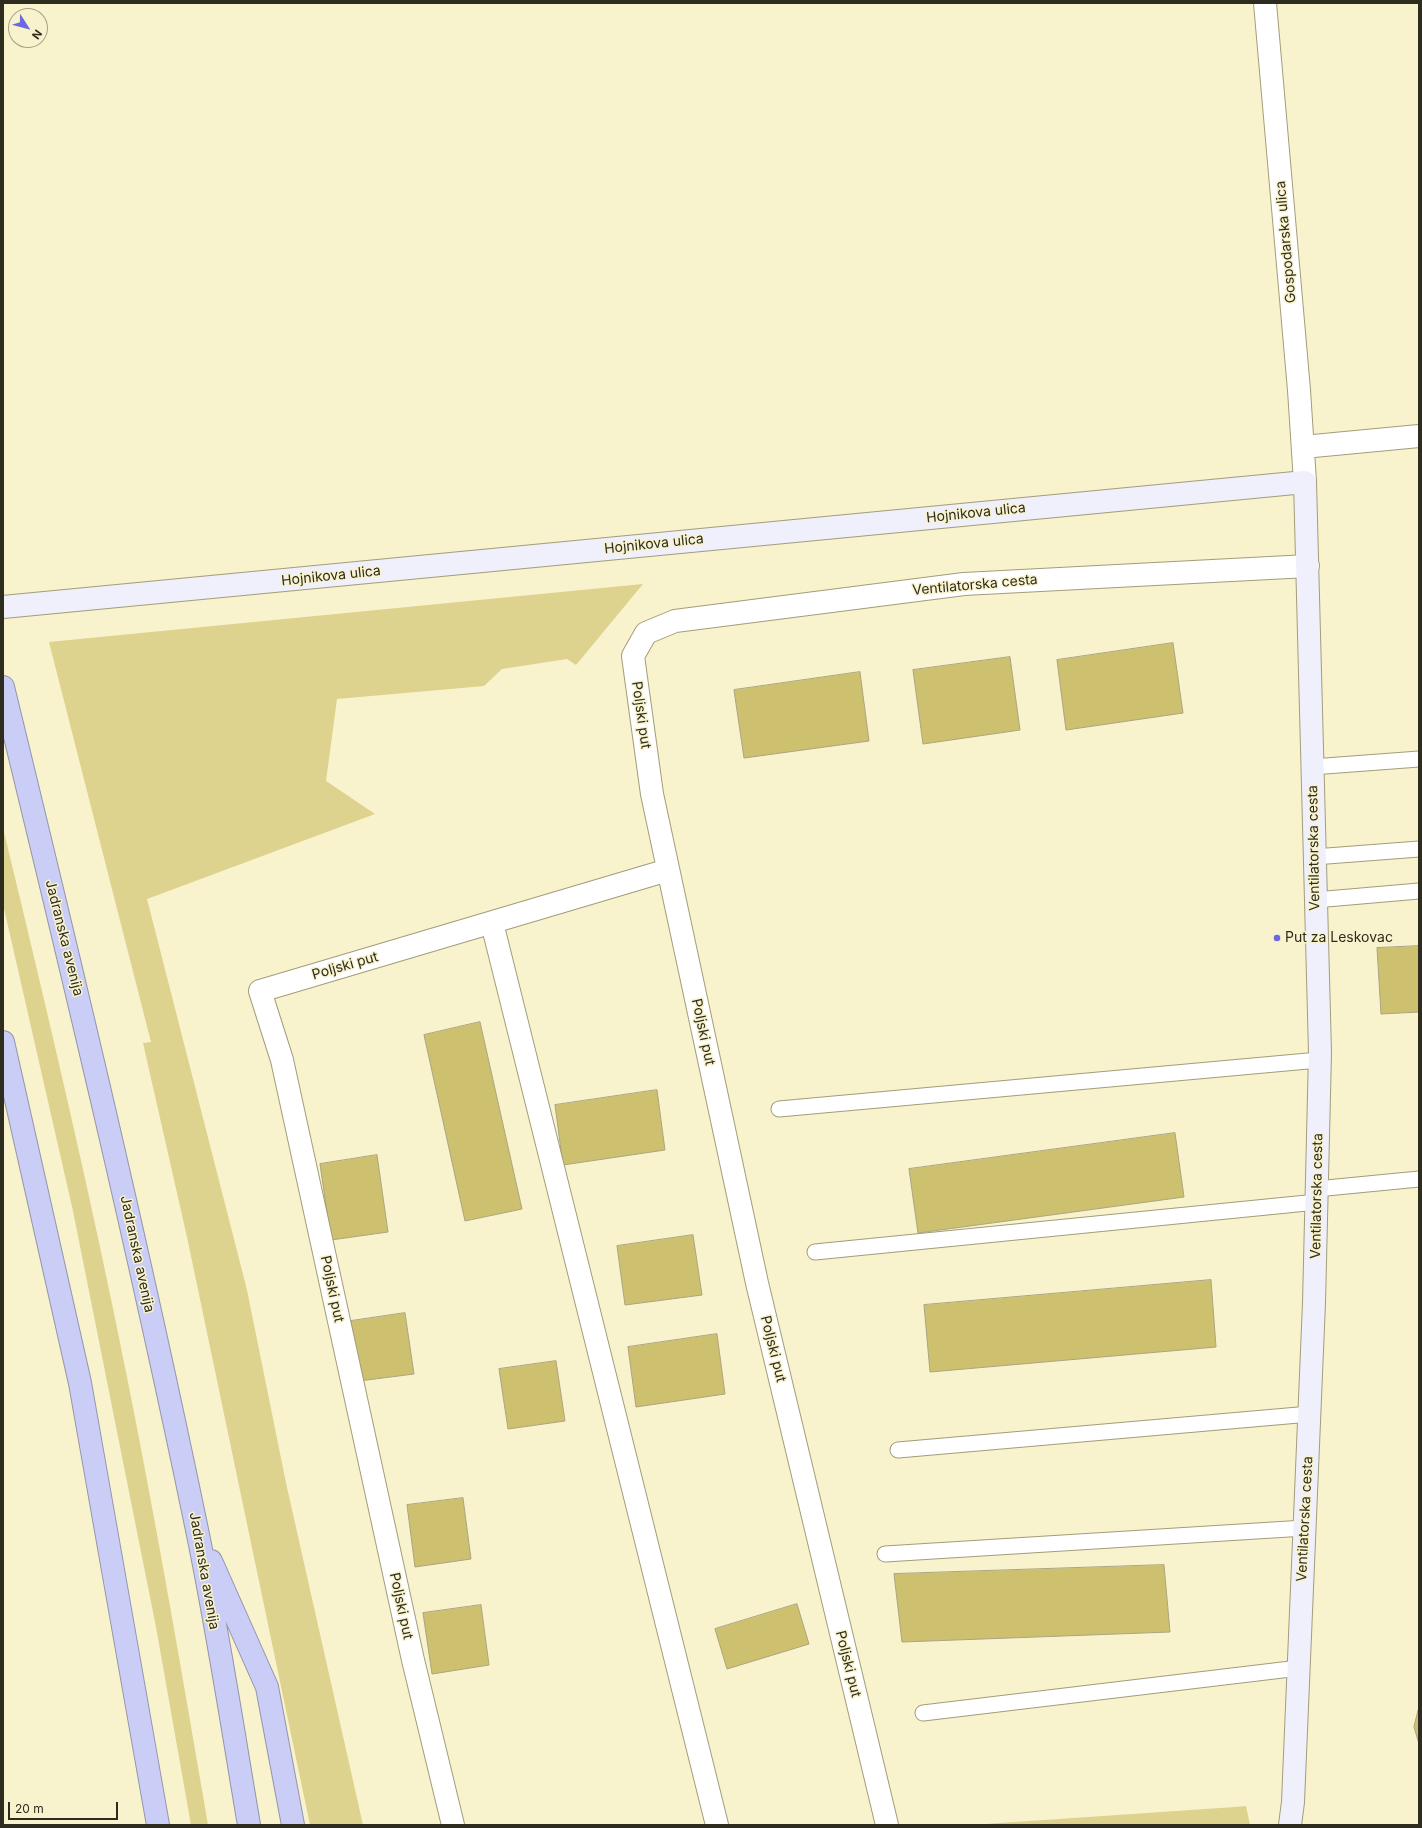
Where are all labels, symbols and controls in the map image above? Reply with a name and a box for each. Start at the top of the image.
north arrow [8,8,48,48]
text: N [29,27,45,42]
street label: Gospodarska ulica [1272,180,1300,304]
street label: Hojnikova ulica [925,499,1027,527]
street label: Hojnikova ulica [603,530,705,558]
street label: Hojnikova ulica [280,562,382,590]
street label: Ventilatorska cesta [912,571,1038,599]
street label: Poljski put [628,680,654,750]
street label: Ventilatorska cesta [1305,785,1323,911]
street label: Jadranska avenija [41,878,87,998]
place label: Put za Leskovac [1285,930,1393,946]
marker: Put za Leskovac [1272,933,1282,943]
street label: Poljski put [310,949,380,983]
street label: Poljski put [688,997,718,1067]
street label: Ventilatorska cesta [1308,1133,1326,1259]
street label: Jadranska avenija [116,1194,158,1314]
street label: Poljski put [317,1254,347,1324]
street label: Poljski put [757,1314,789,1384]
street label: Ventilatorska cesta [1293,1456,1317,1582]
street label: Jadranska avenija [185,1511,223,1631]
street label: Poljski put [386,1571,416,1641]
street label: Poljski put [832,1629,864,1699]
scale bar [10,1794,120,1820]
text: 20 m [15,1801,44,1816]

